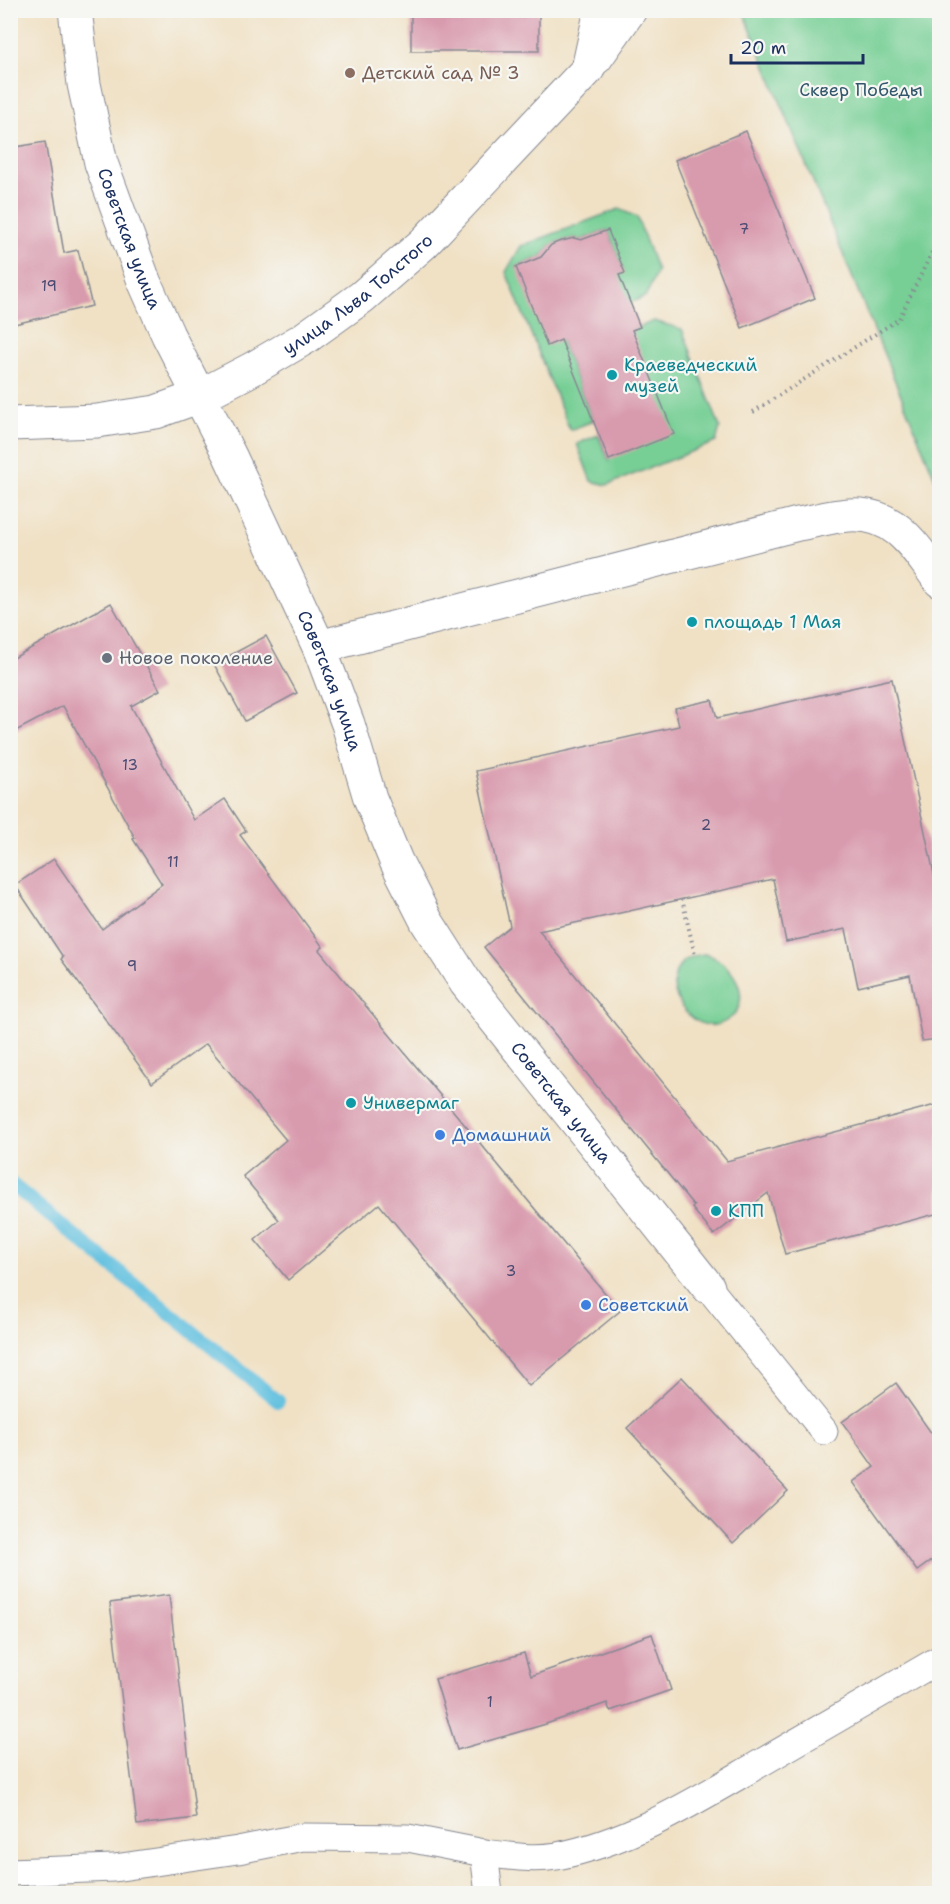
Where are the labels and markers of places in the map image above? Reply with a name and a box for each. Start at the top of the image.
place label: Детский сад № 3 [362,61,520,85]
marker: Детский сад № 3 [343,66,357,80]
place label: Краеведческий музей [624,353,757,398]
marker: Краеведческий музей [605,368,619,382]
place label: площадь 1 Мая [704,610,841,634]
marker: площадь 1 Мая [685,615,699,629]
place label: Новое поколение [119,646,273,670]
marker: Новое поколение [100,651,114,665]
place label: Универмаг [363,1091,459,1115]
marker: Универмаг [344,1096,358,1110]
place label: Домашний [452,1123,551,1147]
marker: Домашний [433,1128,447,1142]
place label: КПП [728,1199,764,1223]
marker: КПП [709,1204,723,1218]
place label: Советский [598,1293,689,1317]
marker: Советский [579,1298,593,1312]

